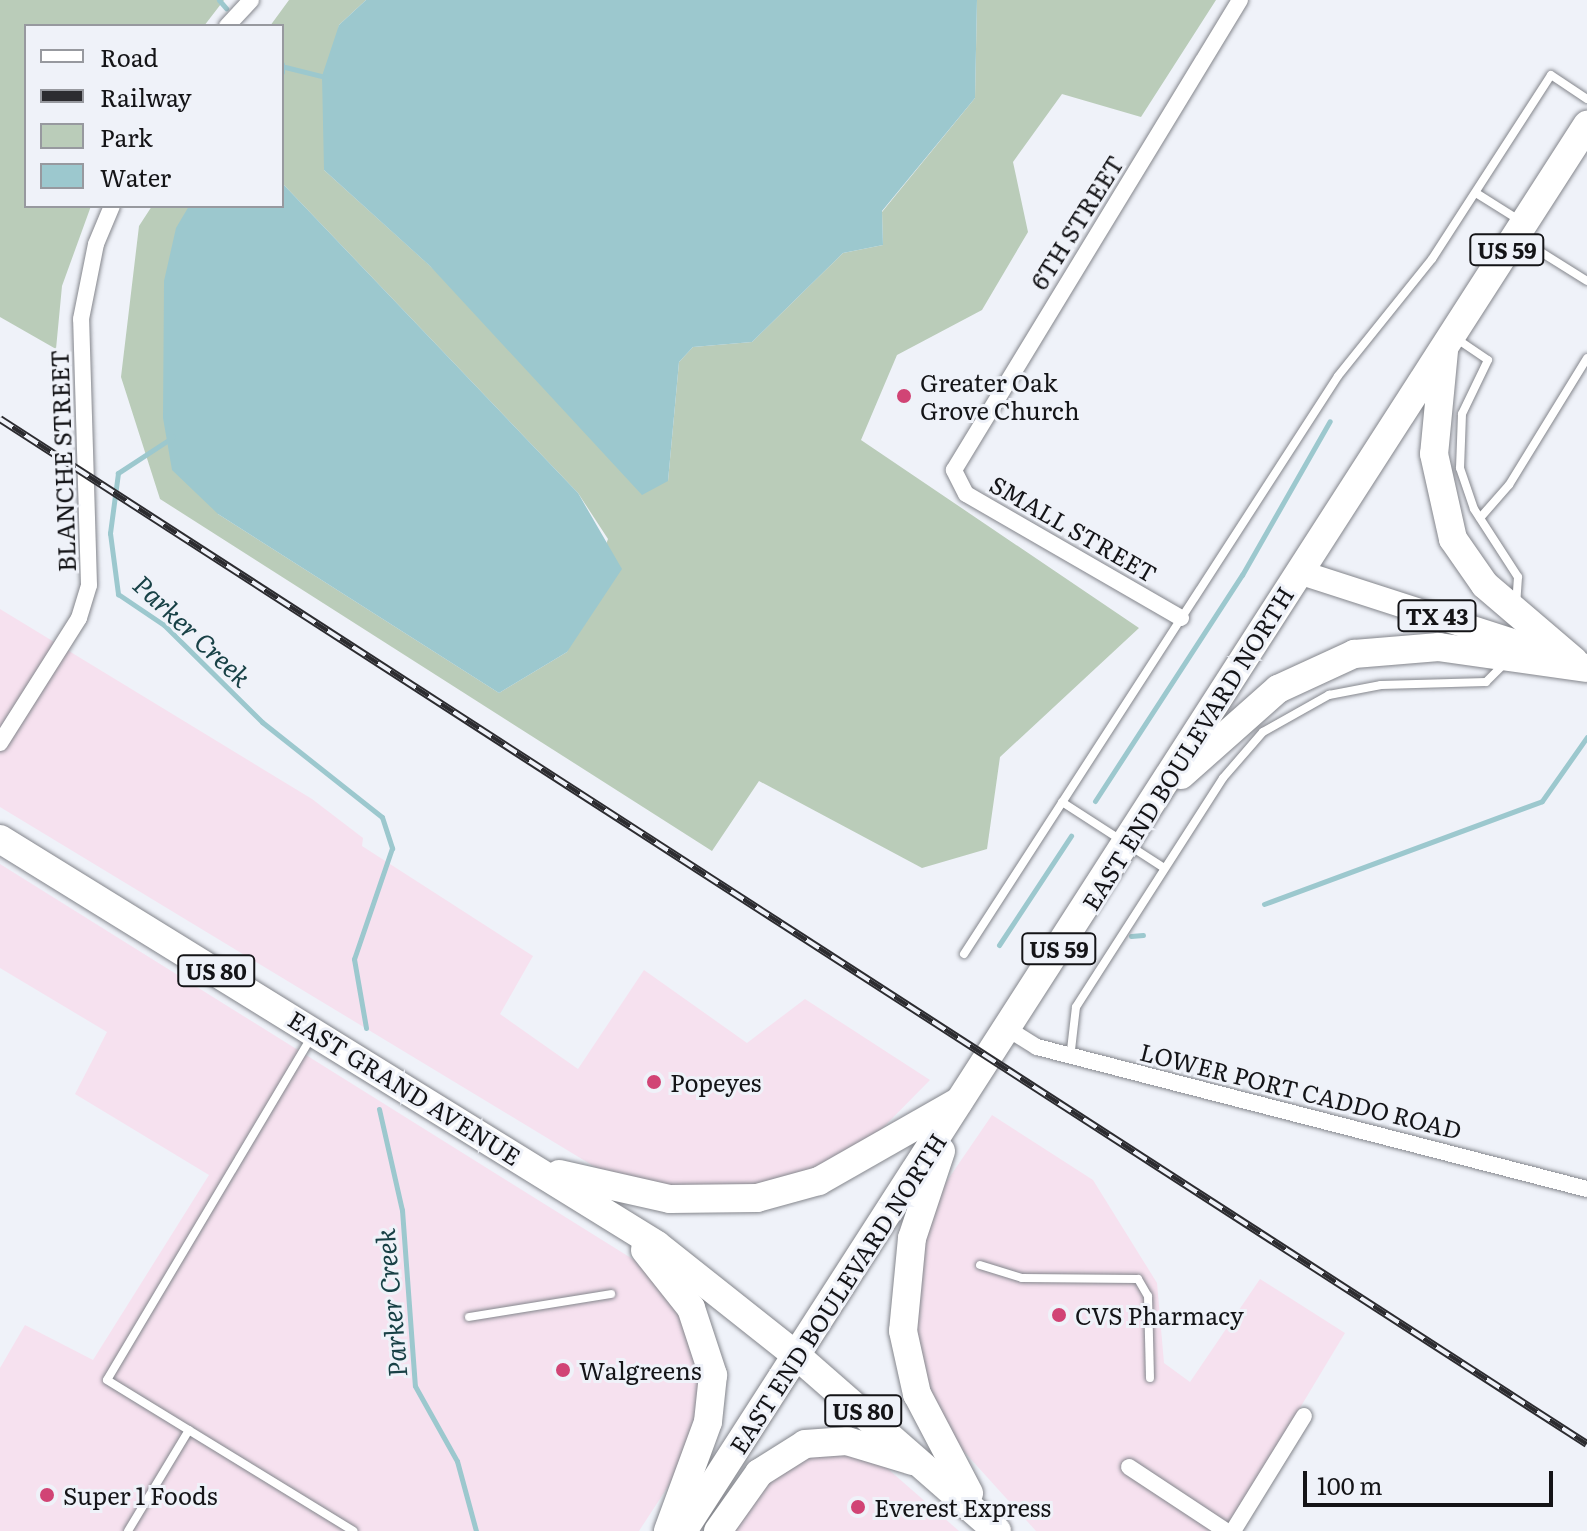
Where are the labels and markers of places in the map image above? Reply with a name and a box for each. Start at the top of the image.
place label: Greater Oak Grove Church [920,368,1080,424]
marker: Greater Oak Grove Church [895,387,913,405]
place label: Popeyes [670,1068,761,1096]
marker: Popeyes [645,1073,663,1091]
place label: CVS Pharmacy [1075,1301,1244,1329]
marker: CVS Pharmacy [1050,1306,1068,1324]
place label: Walgreens [579,1356,701,1384]
marker: Walgreens [554,1361,572,1379]
place label: Super 1 Foods [63,1481,218,1509]
marker: Super 1 Foods [38,1486,56,1504]
place label: Everest Express [874,1493,1051,1521]
marker: Everest Express [849,1498,867,1516]

